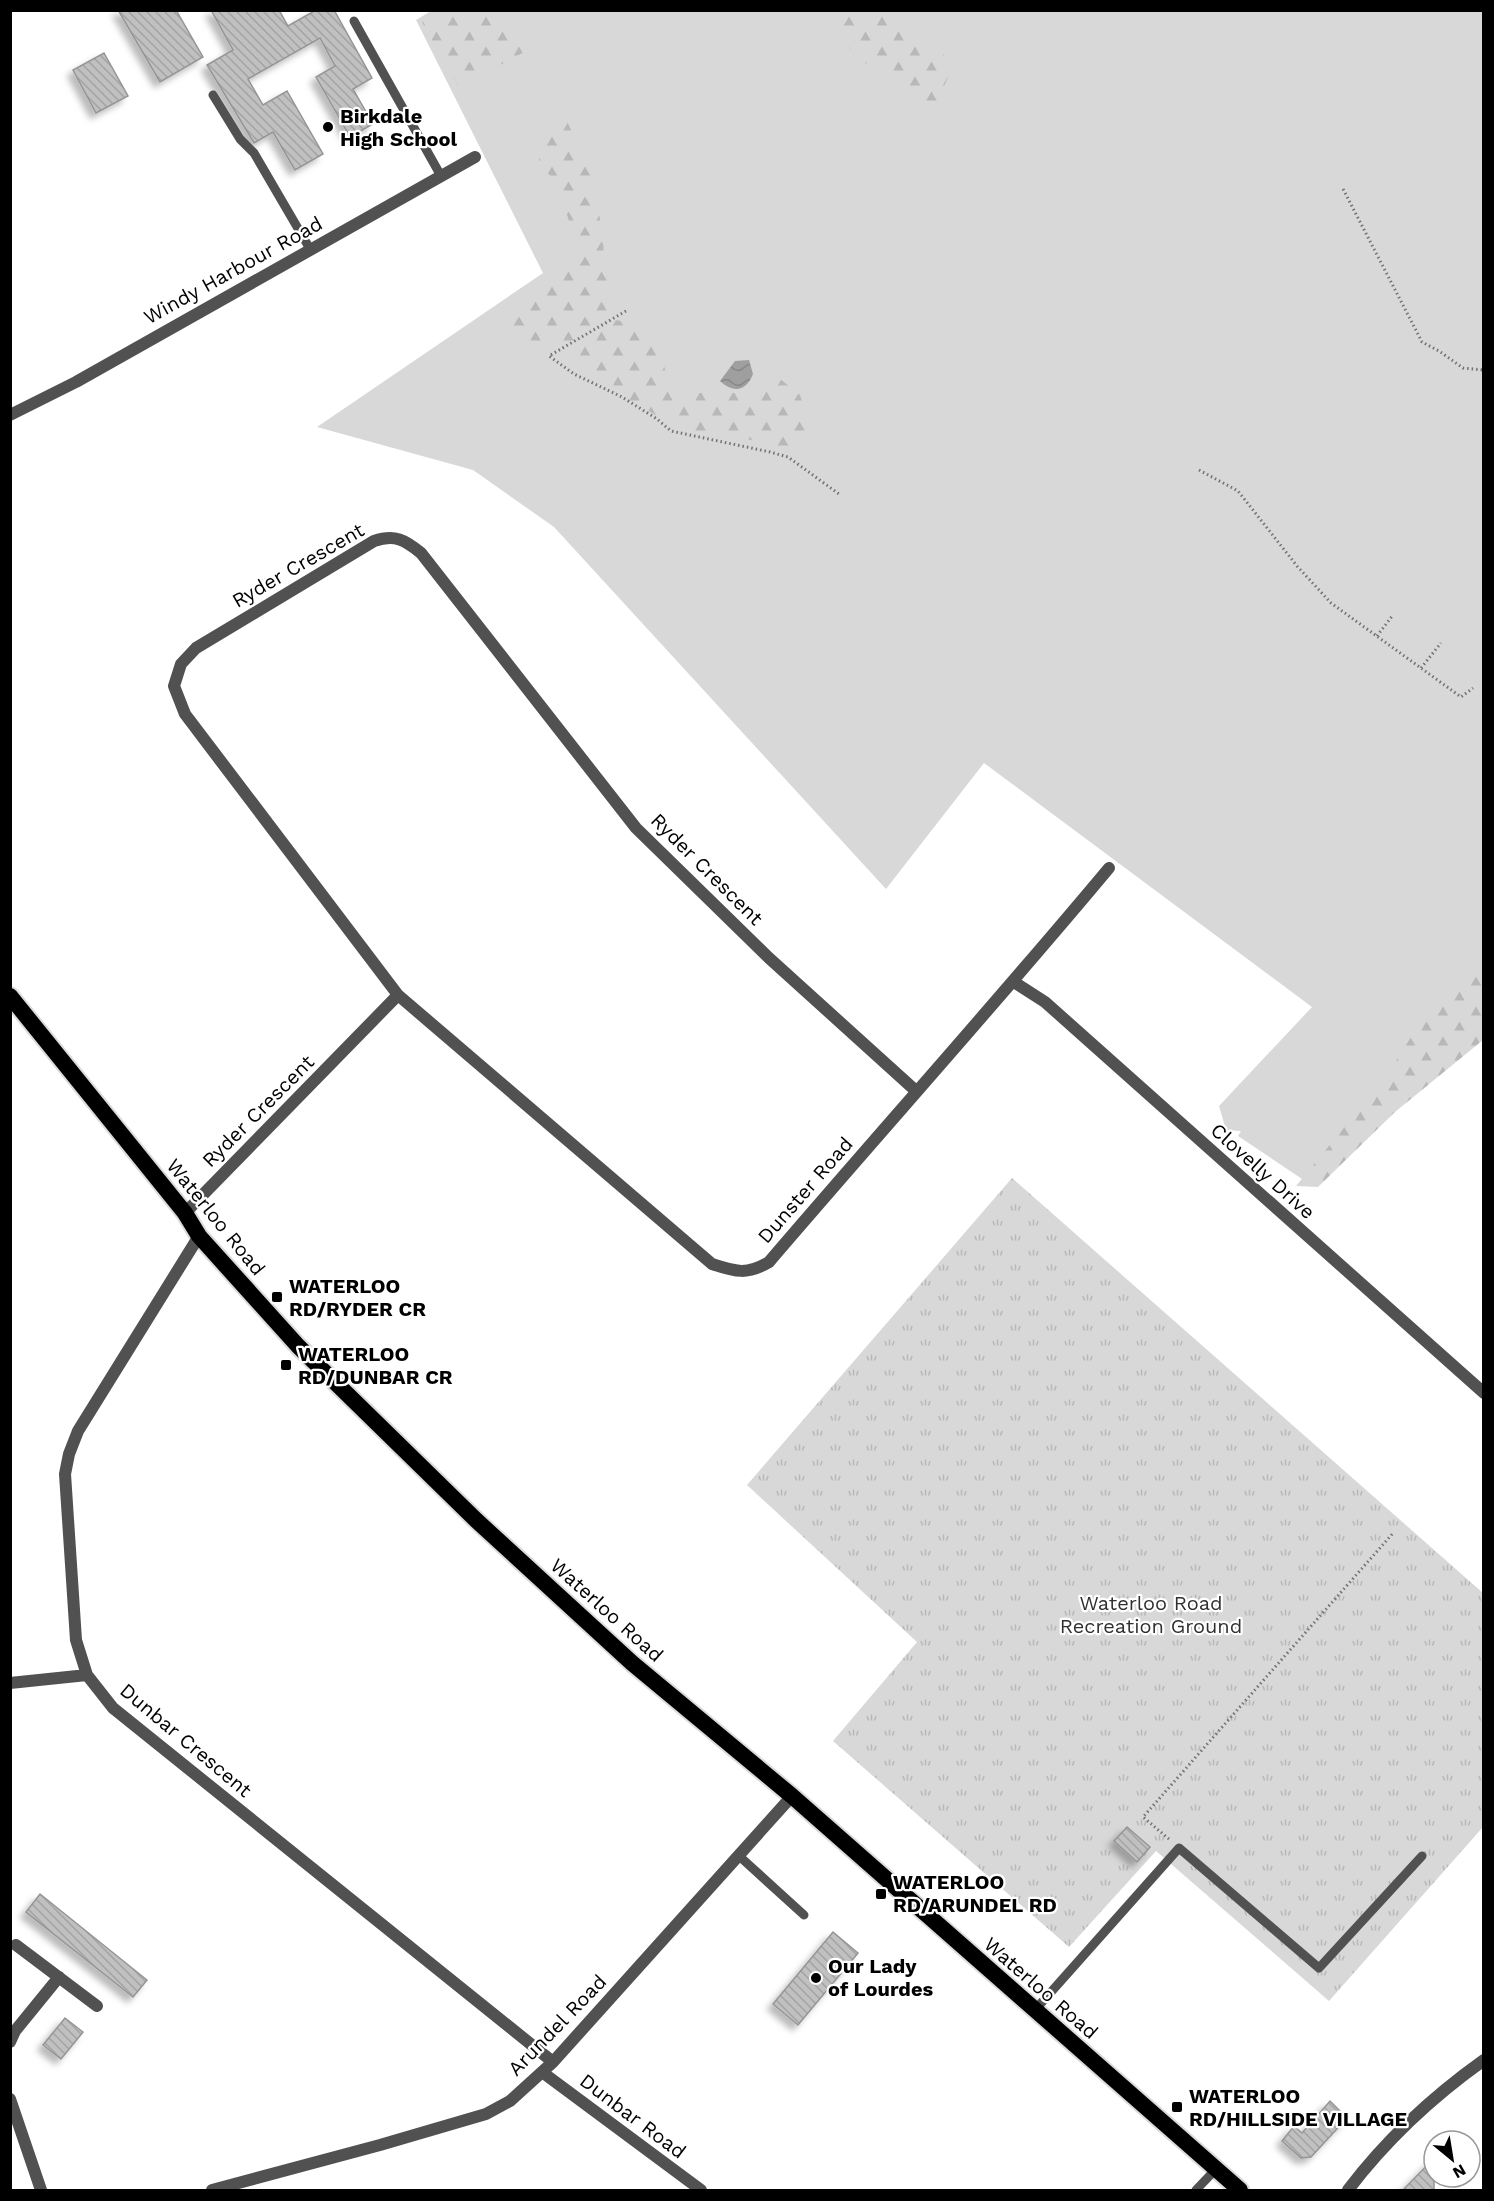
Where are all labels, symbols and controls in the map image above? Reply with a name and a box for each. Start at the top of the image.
place label: Birkdale High School [340,104,458,151]
marker: Birkdale High School [321,120,335,134]
street label: Windy Harbour Road [140,211,326,329]
street label: Ryder Crescent [228,517,369,613]
street label: Ryder Crescent [646,808,768,930]
street label: Ryder Crescent [197,1050,319,1172]
street label: Clovelly Drive [1206,1118,1320,1224]
street label: Dunster Road [752,1132,858,1248]
street label: Waterloo Road [162,1154,270,1280]
place label: WATERLOO RD/RYDER CR [289,1274,426,1321]
marker: WATERLOO RD/RYDER CR [270,1290,284,1304]
place label: WATERLOO RD/DUNBAR CR [298,1342,453,1389]
marker: WATERLOO RD/DUNBAR CR [279,1358,293,1372]
street label: Waterloo Road [546,1553,668,1667]
park label: Waterloo Road Recreation Ground [1060,1591,1242,1638]
street label: Dunbar Crescent [115,1678,257,1802]
place label: WATERLOO RD/ARUNDEL RD [893,1870,1057,1917]
marker: WATERLOO RD/ARUNDEL RD [874,1887,888,1901]
street label: Waterloo Road [979,1932,1103,2044]
place label: Our Lady of Lourdes [828,1954,933,2001]
street label: Arundel Road [503,1969,611,2081]
marker: Our Lady of Lourdes [809,1971,823,1985]
street label: Dunbar Road [575,2068,691,2164]
place label: WATERLOO RD/HILLSIDE VILLAGE [1189,2084,1407,2131]
marker: WATERLOO RD/HILLSIDE VILLAGE [1170,2100,1184,2114]
north arrow [1422,2129,1482,2189]
text: N [1449,2160,1469,2183]

